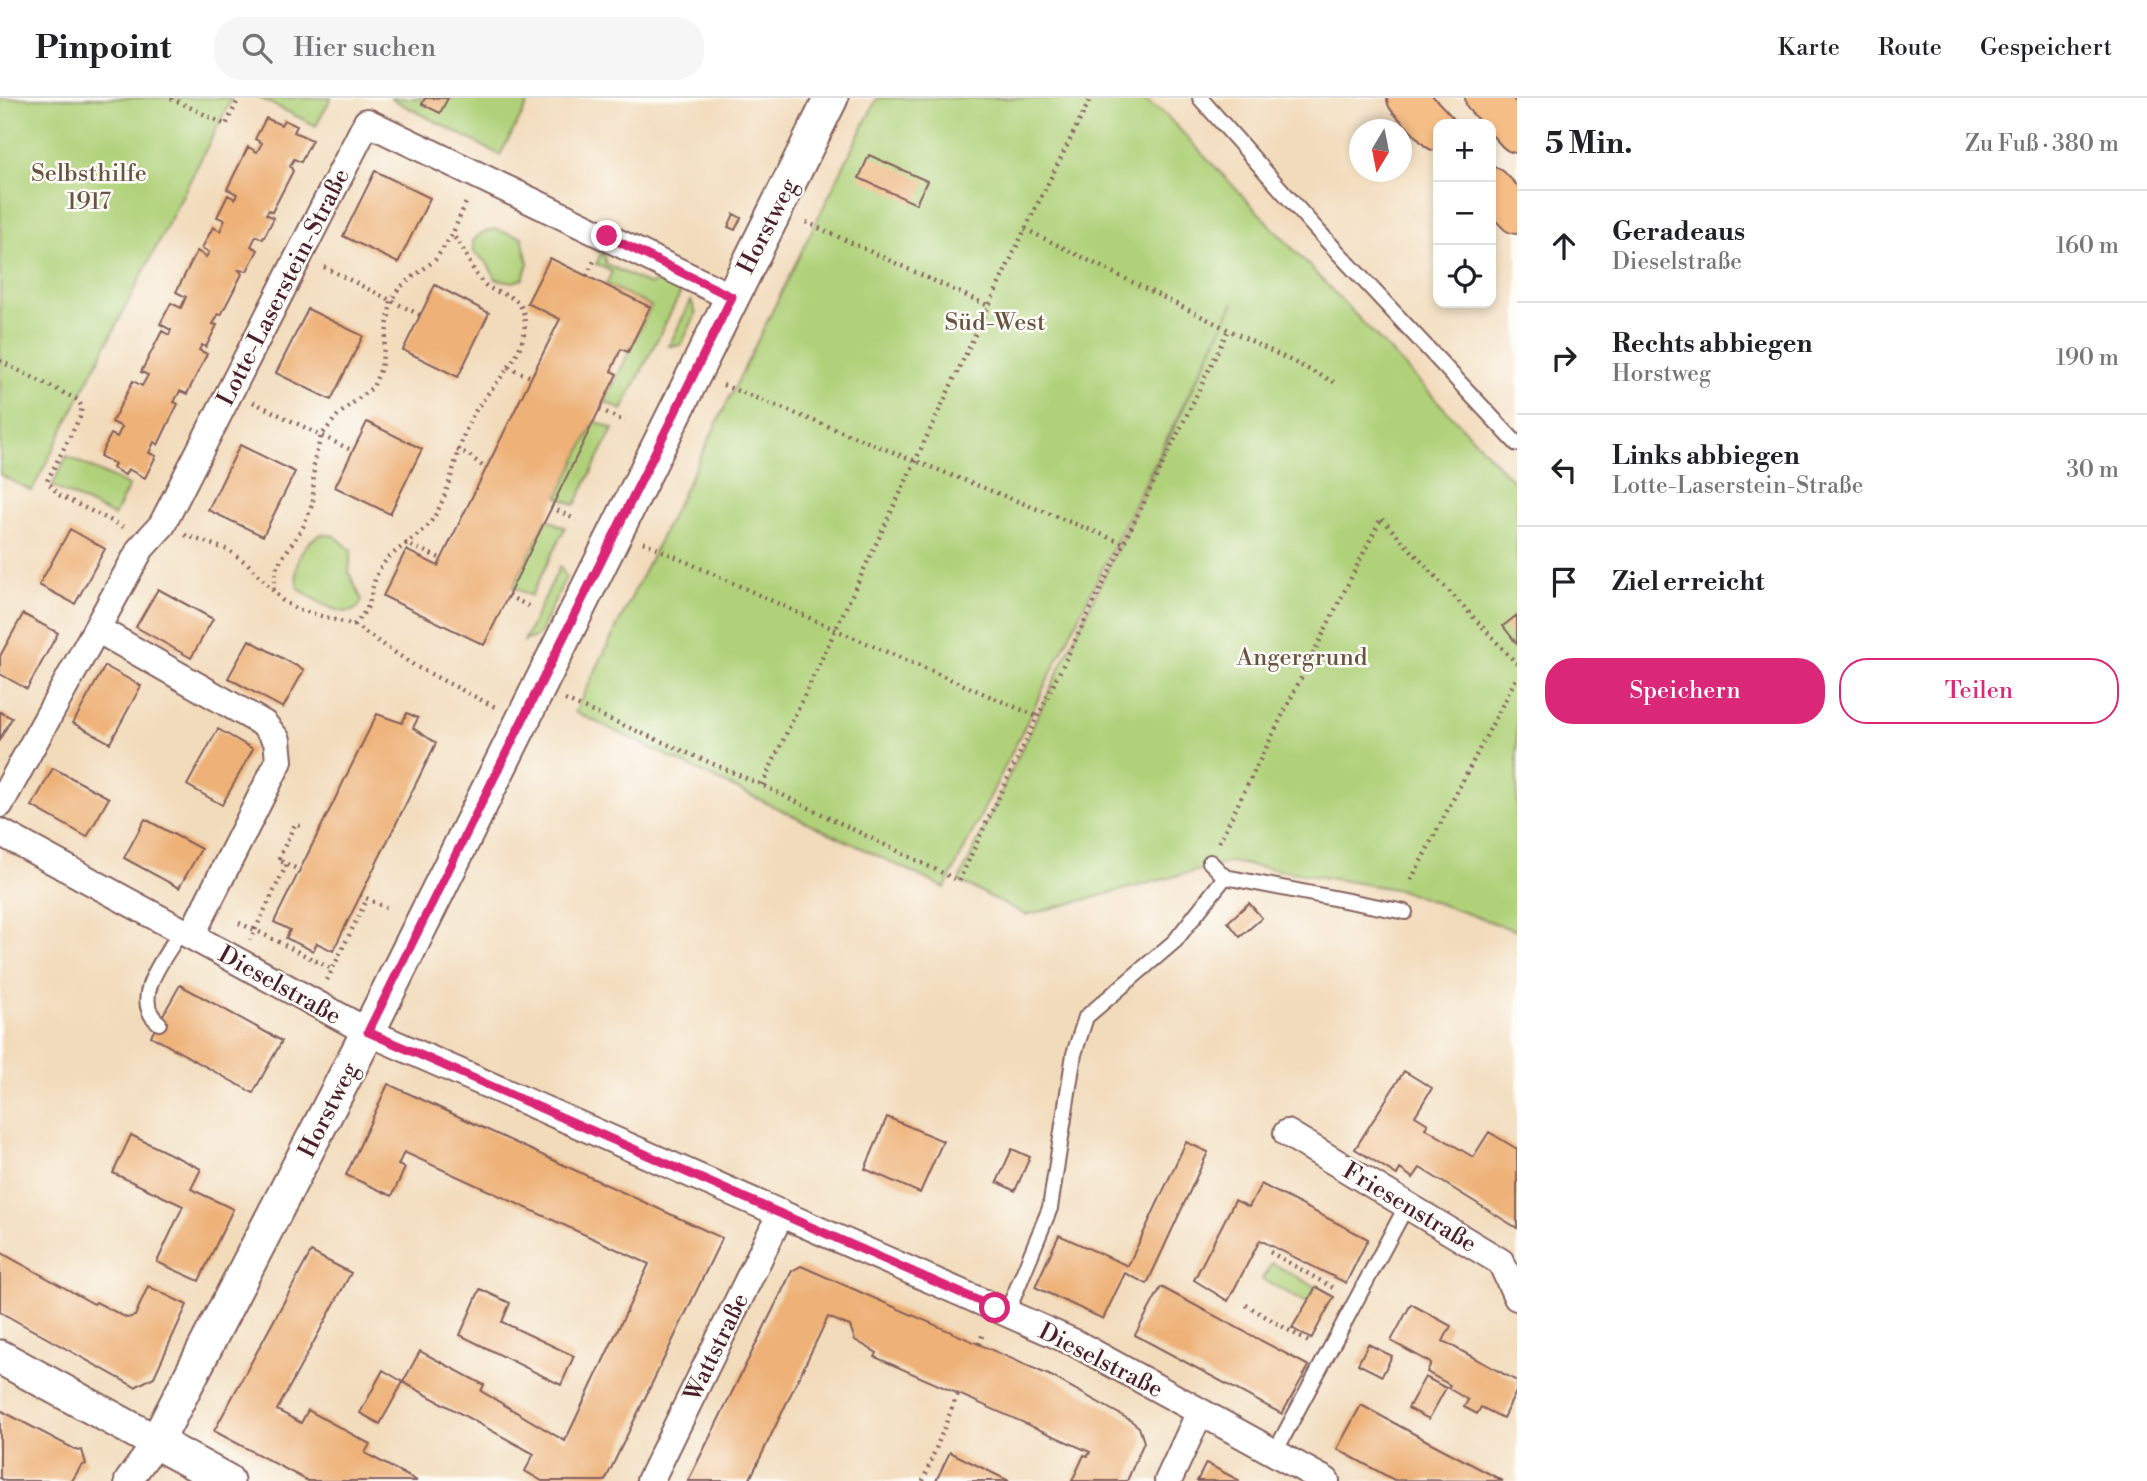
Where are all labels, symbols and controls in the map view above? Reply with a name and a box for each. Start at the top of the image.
search box [214,17,704,80]
text: Pinpoint [35,28,172,69]
icon: search [238,29,276,67]
text: Hier suchen [294,32,436,64]
text: Karte [1778,33,1840,63]
text: Route [1878,33,1942,63]
text: Gespeichert [1980,33,2112,63]
north arrow [1349,119,1412,182]
map controls [1433,119,1496,308]
button: + [1433,119,1496,182]
text: 5 Min. [1545,125,1632,163]
text: Zu Fuß · 380 m [1965,130,2119,158]
park label: Selbsthilfe 1917 [31,159,147,217]
street label: Lotte-Laserstein-Straße [211,164,357,411]
street label: Horstweg [731,173,805,279]
button: − [1433,182,1496,245]
text: Geradeaus [1612,216,1745,248]
route end [591,220,622,251]
icon: ahead [1545,227,1583,265]
text: 160 m [2056,232,2119,260]
button: locate [1433,245,1496,308]
text: Dieselstraße [1612,248,1742,276]
park label: Süd-West [945,308,1046,338]
text: Rechts abbiegen [1612,328,1812,360]
icon: right [1545,339,1583,377]
text: 190 m [2056,344,2119,372]
text: Horstweg [1612,360,1711,388]
text: Links abbiegen [1612,440,1800,472]
icon: left [1545,451,1583,489]
text: 30 m [2066,456,2119,484]
text: Lotte-Laserstein-Straße [1612,472,1863,500]
icon: arrive [1545,563,1583,601]
text: Ziel erreicht [1612,566,1764,598]
park label: Angergrund [1236,643,1368,673]
button: Speichern [1545,658,1825,724]
button: Teilen [1839,658,2119,724]
street label: Dieselstraße [213,940,346,1032]
street label: Horstweg [292,1057,366,1163]
street label: Friesenstraße [1337,1156,1482,1259]
street label: Wattstraße [677,1288,756,1407]
route start [979,1292,1010,1323]
street label: Dieselstraße [1033,1317,1168,1405]

